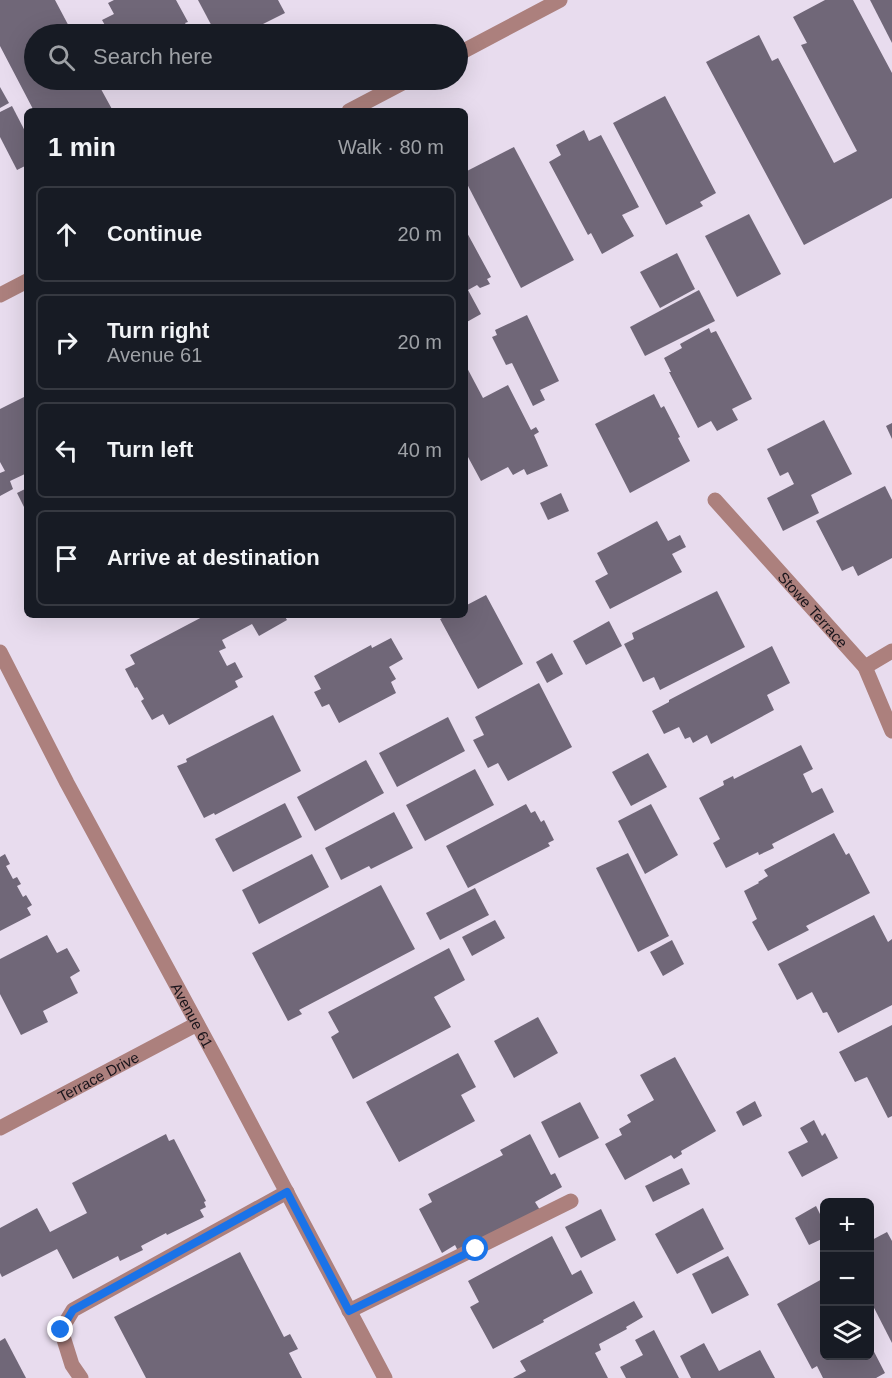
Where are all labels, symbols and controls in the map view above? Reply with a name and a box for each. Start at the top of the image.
search box [24,24,468,90]
icon: search [45,41,78,74]
text: Search here [93,44,213,69]
text: 1 min [48,132,116,162]
text: Walk · 80 m [338,136,444,158]
icon: ahead [50,218,83,251]
text: Continue [107,221,202,246]
text: 20 m [398,223,442,245]
text: Turn right [107,318,209,343]
icon: right [50,326,83,359]
text: 20 m [398,331,442,353]
text: Avenue 61 [107,344,202,366]
icon: left [50,434,83,467]
text: Turn left [107,437,193,462]
text: 40 m [398,439,442,461]
icon: arrive [50,542,83,575]
text: Arrive at destination [107,545,320,570]
street label: Stowe Terrace [775,568,852,651]
street label: Avenue 61 [168,980,217,1051]
street label: Terrace Drive [55,1048,142,1105]
map controls [820,1198,874,1360]
button: + [820,1198,874,1252]
route start [462,1235,488,1261]
button: − [820,1252,874,1306]
button: layers [820,1306,874,1360]
route end [47,1316,73,1342]

